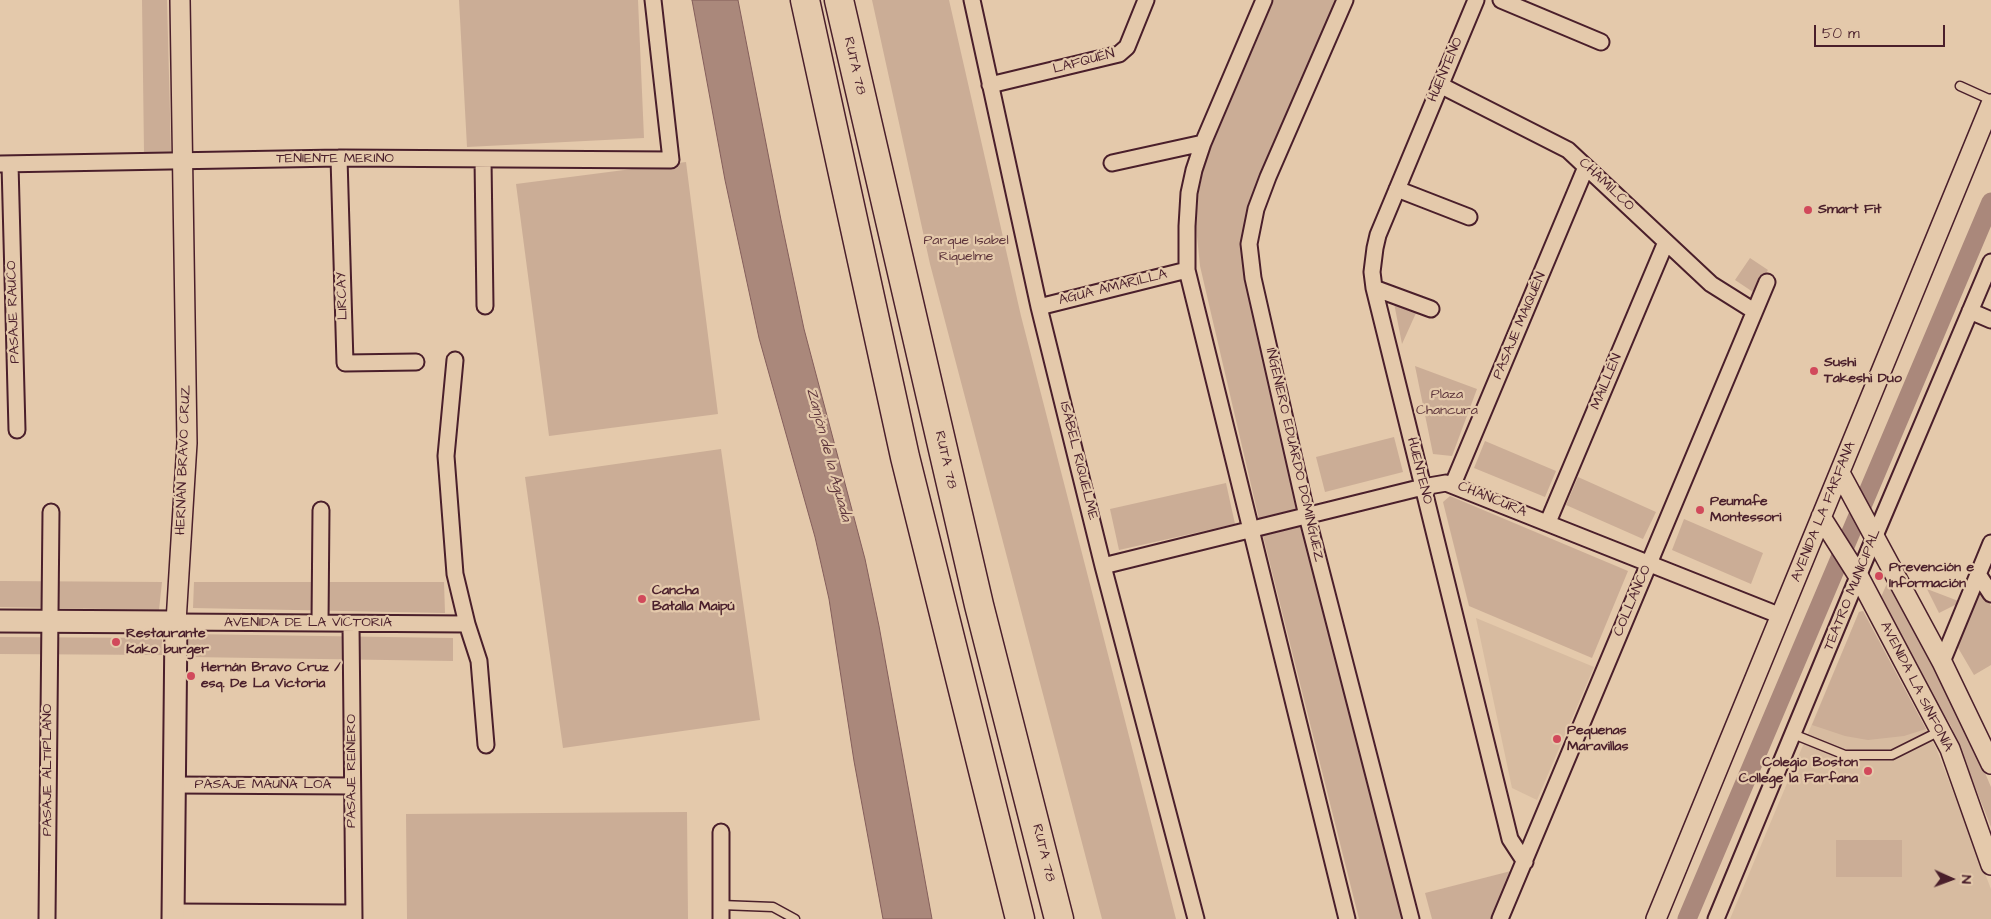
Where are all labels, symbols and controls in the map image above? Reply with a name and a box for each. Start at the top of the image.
scale bar [1816,15,1947,47]
text: 50 m [1822,23,1860,44]
street label: RUTA 78 [839,35,869,97]
street label: HUENTENO [1425,35,1467,105]
street label: LAFQUÉN [1051,46,1117,78]
street label: TENIENTE MERINO [276,151,394,167]
street label: CHAMILCO [1575,155,1637,215]
place label: Smart Fit [1818,202,1881,218]
marker: Smart Fit [1802,204,1814,216]
park label: Parque Isabel Riquelme [923,233,1009,266]
street label: PASAJE RAUCO [4,260,24,364]
street label: AGUA AMARILLA [1057,266,1169,310]
street label: PASAJE MAIQUÉN [1490,270,1550,382]
street label: LIRCAY [334,272,352,320]
street label: INGENIERO EDUARDO DOMÍNGUEZ [1261,346,1327,564]
street label: MAILLÉN [1588,352,1626,412]
place label: Sushi Takeshi Duo [1824,355,1902,388]
marker: Sushi Takeshi Duo [1808,365,1820,377]
street label: HERNÁN BRAVO CRUZ [173,385,195,535]
water label: Zanjón de la Aguada [802,386,854,524]
park label: Plaza Chancura [1416,387,1478,420]
street label: ISABEL RIQUELME [1055,400,1101,522]
street label: RUTA 78 [930,429,960,491]
street label: HUENTENO [1403,436,1435,506]
street label: AVENIDA LA FARFANA [1788,439,1860,585]
street label: CHANCURA [1455,479,1529,521]
place label: Peumafe Montessori [1710,494,1781,526]
marker: Peumafe Montessori [1694,504,1706,516]
street label: TEATRO MUNICIPAL [1821,527,1885,653]
place label: Prevención e Información [1889,560,1974,592]
street label: COLLANCO [1610,563,1656,639]
marker: Prevención e Información [1873,570,1885,582]
place label: Cancha Batalla Maipú [652,583,735,616]
marker: Cancha Batalla Maipú [636,593,648,605]
street label: AVENIDA DE LA VICTORIA [224,615,392,631]
street label: AVENIDA LA SINFONÍA [1876,619,1956,755]
place label: Restaurante Kako burger [126,626,209,658]
marker: Restaurante Kako burger [110,636,122,648]
place label: Hernán Bravo Cruz / esq. De La Victoria [201,660,341,692]
marker: Hernán Bravo Cruz / esq. De La Victoria [185,670,197,682]
street label: PASAJE ALTIPLANO [40,704,56,836]
street label: PASAJE REINERO [344,714,360,828]
place label: Pequenas Maravillas [1567,723,1628,756]
marker: Pequenas Maravillas [1551,733,1563,745]
place label: Colegio Boston College la Farfana [1739,755,1858,788]
marker: Colegio Boston College la Farfana [1862,765,1874,777]
street label: PASAJE MAUNA LOA [195,777,331,793]
street label: RUTA 78 [1028,822,1058,884]
north arrow [1926,854,1976,904]
text: N [1956,875,1976,884]

